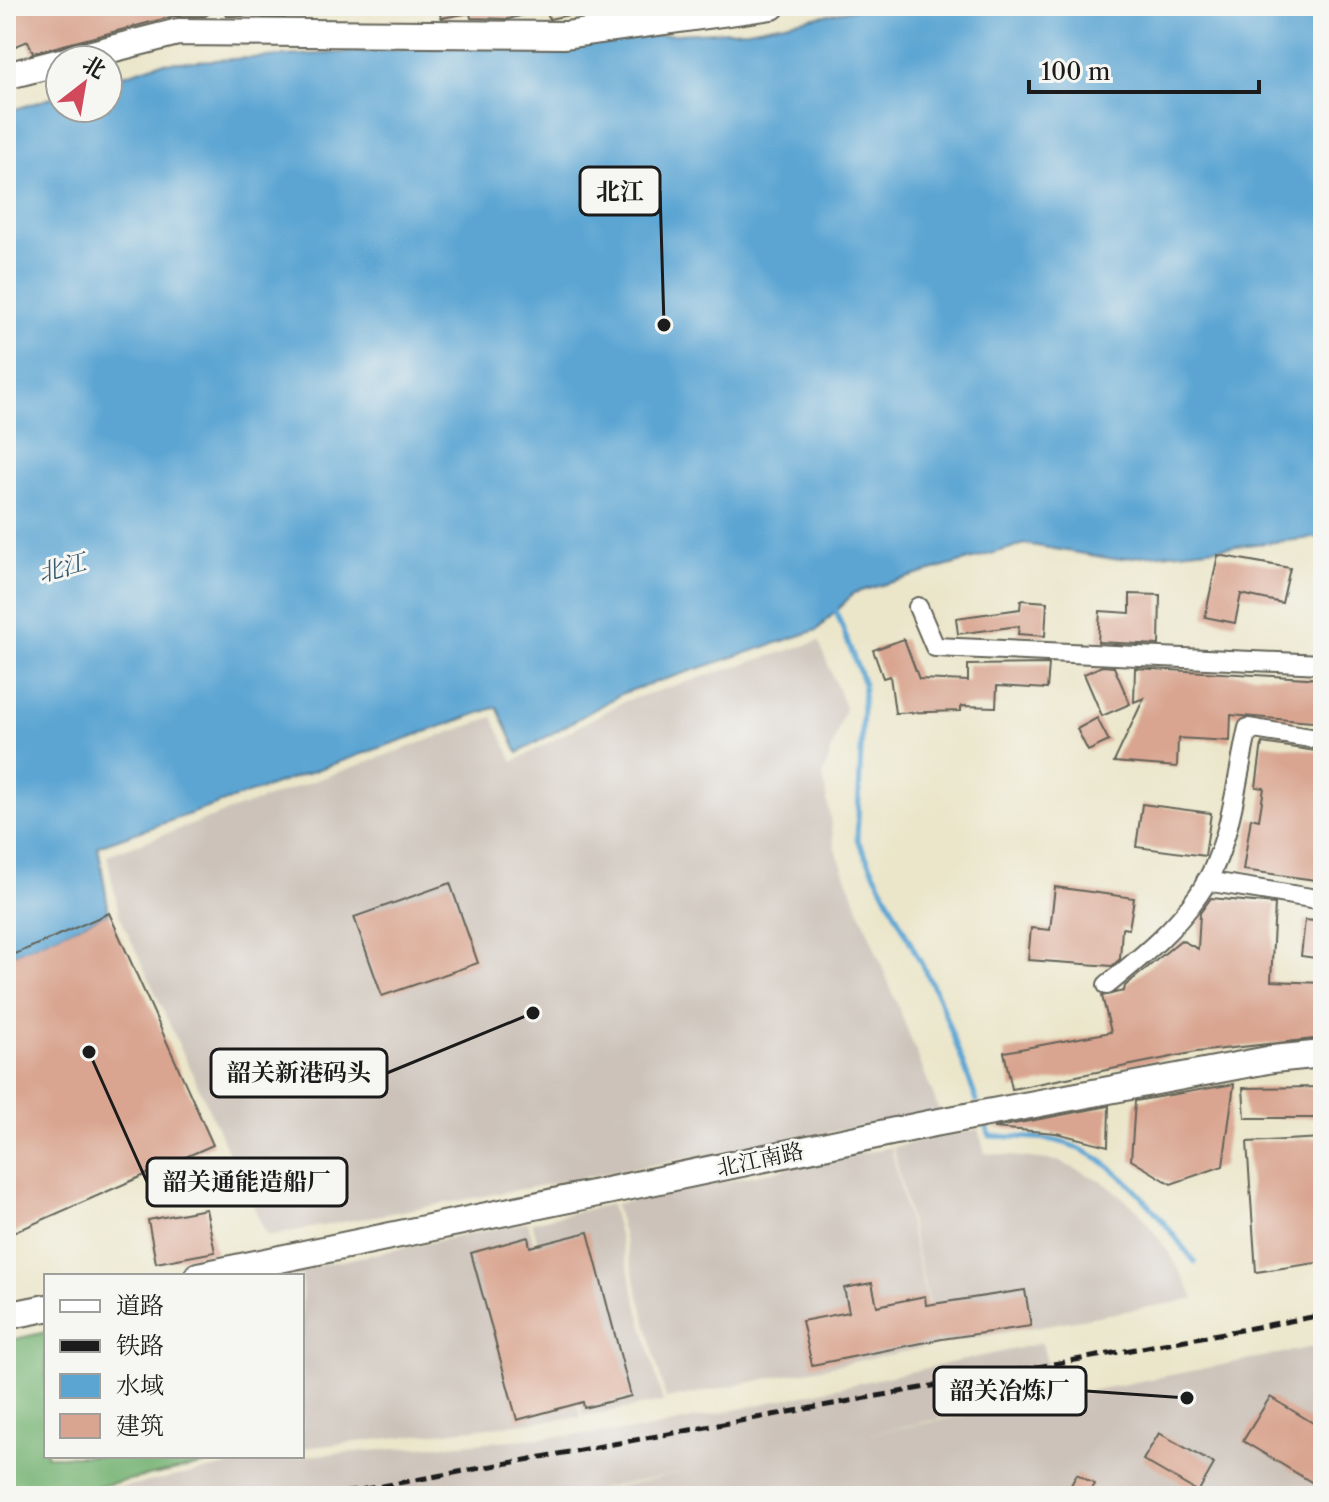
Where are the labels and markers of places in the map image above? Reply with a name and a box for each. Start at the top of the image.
callout: 北江 [580,167,660,215]
callout: 韶关新港码头 [211,1049,387,1097]
callout: 韶关通能造船厂 [147,1158,347,1206]
callout: 韶关冶炼厂 [934,1367,1086,1415]

